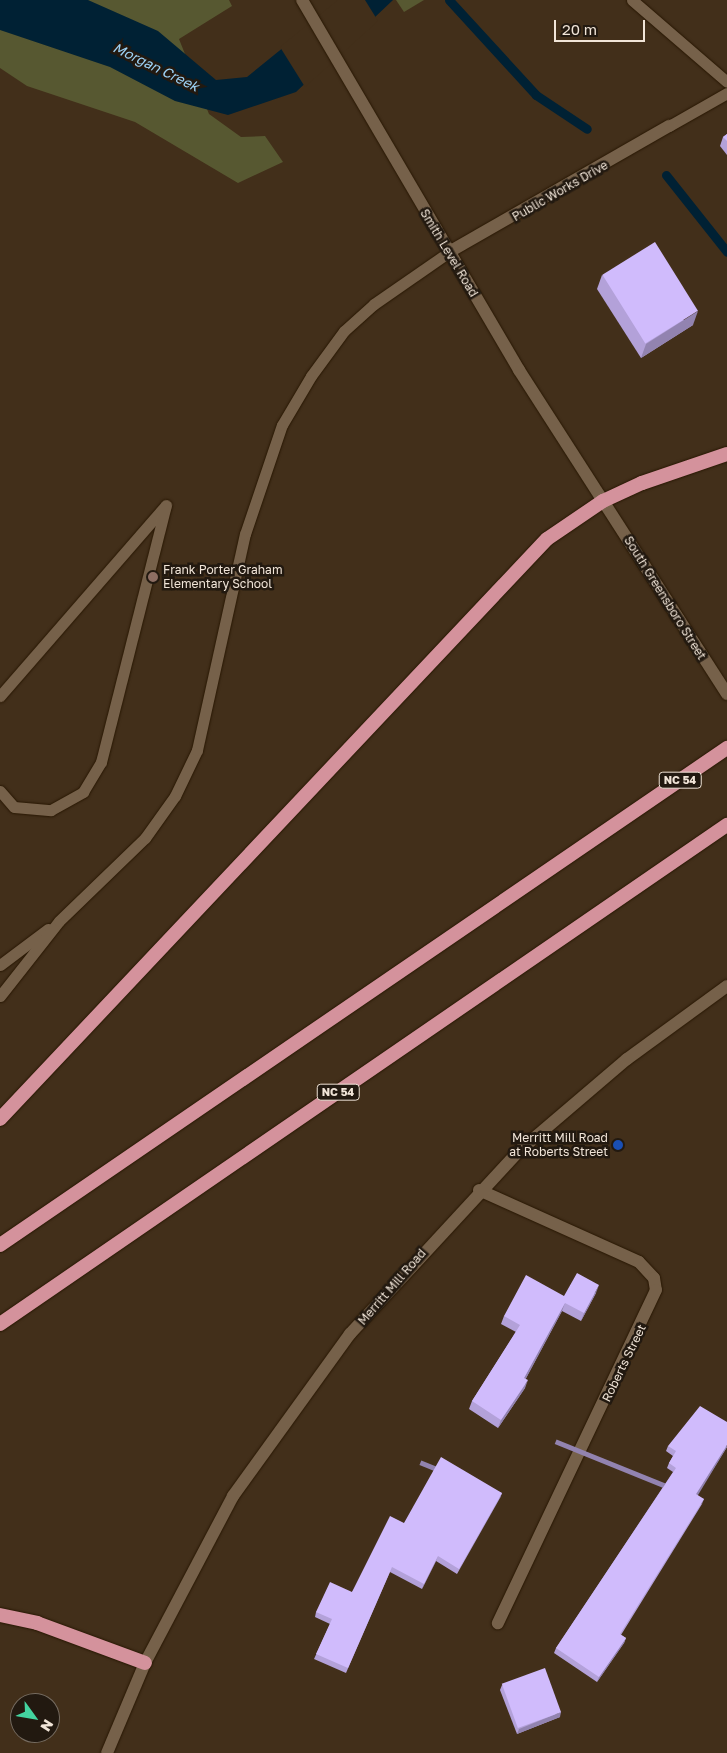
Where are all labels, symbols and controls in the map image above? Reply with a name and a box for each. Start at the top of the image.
scale bar [557,10,648,42]
text: 20 m [562,20,597,38]
water label: Morgan Creek [110,39,202,95]
street label: Public Works Drive [510,158,610,224]
street label: Smith Level Road [417,207,481,299]
street label: South Greensboro Street [621,534,709,662]
place label: Frank Porter Graham Elementary School [163,563,283,591]
marker: Frank Porter Graham Elementary School [147,571,159,583]
road number: NC 54 [658,772,702,788]
road number: NC 54 [316,1084,360,1100]
place label: Merritt Mill Road at Roberts Street [509,1131,608,1159]
marker: Merritt Mill Road at Roberts Street [612,1139,624,1151]
street label: Merritt Mill Road [355,1246,429,1328]
street label: Roberts Street [599,1322,649,1404]
north arrow [10,1693,60,1743]
text: N [37,1717,57,1735]

